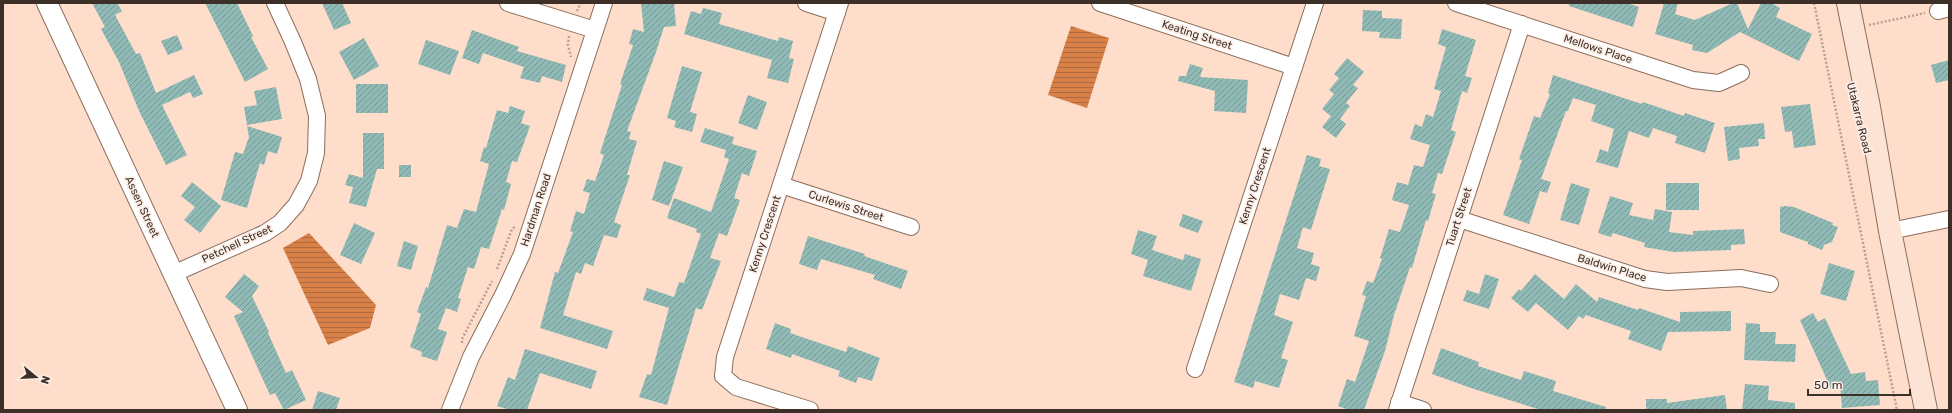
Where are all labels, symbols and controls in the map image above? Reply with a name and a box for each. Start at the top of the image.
street label: Keating Street [1160,18,1234,53]
street label: Mellows Place [1562,32,1634,66]
street label: Utakarra Road [1844,81,1874,155]
street label: Kenny Crescent [1236,145,1274,226]
street label: Hardman Road [518,172,554,248]
street label: Assen Street [122,174,162,240]
street label: Tuart Street [1443,185,1475,248]
street label: Curlewis Street [807,188,886,225]
street label: Kenny Crescent [746,193,784,274]
street label: Petchell Street [200,222,275,266]
street label: Baldwin Place [1576,251,1648,285]
north arrow [16,357,56,397]
scale bar [1808,371,1910,397]
text: N [38,374,52,386]
text: 50 m [1814,378,1842,392]

